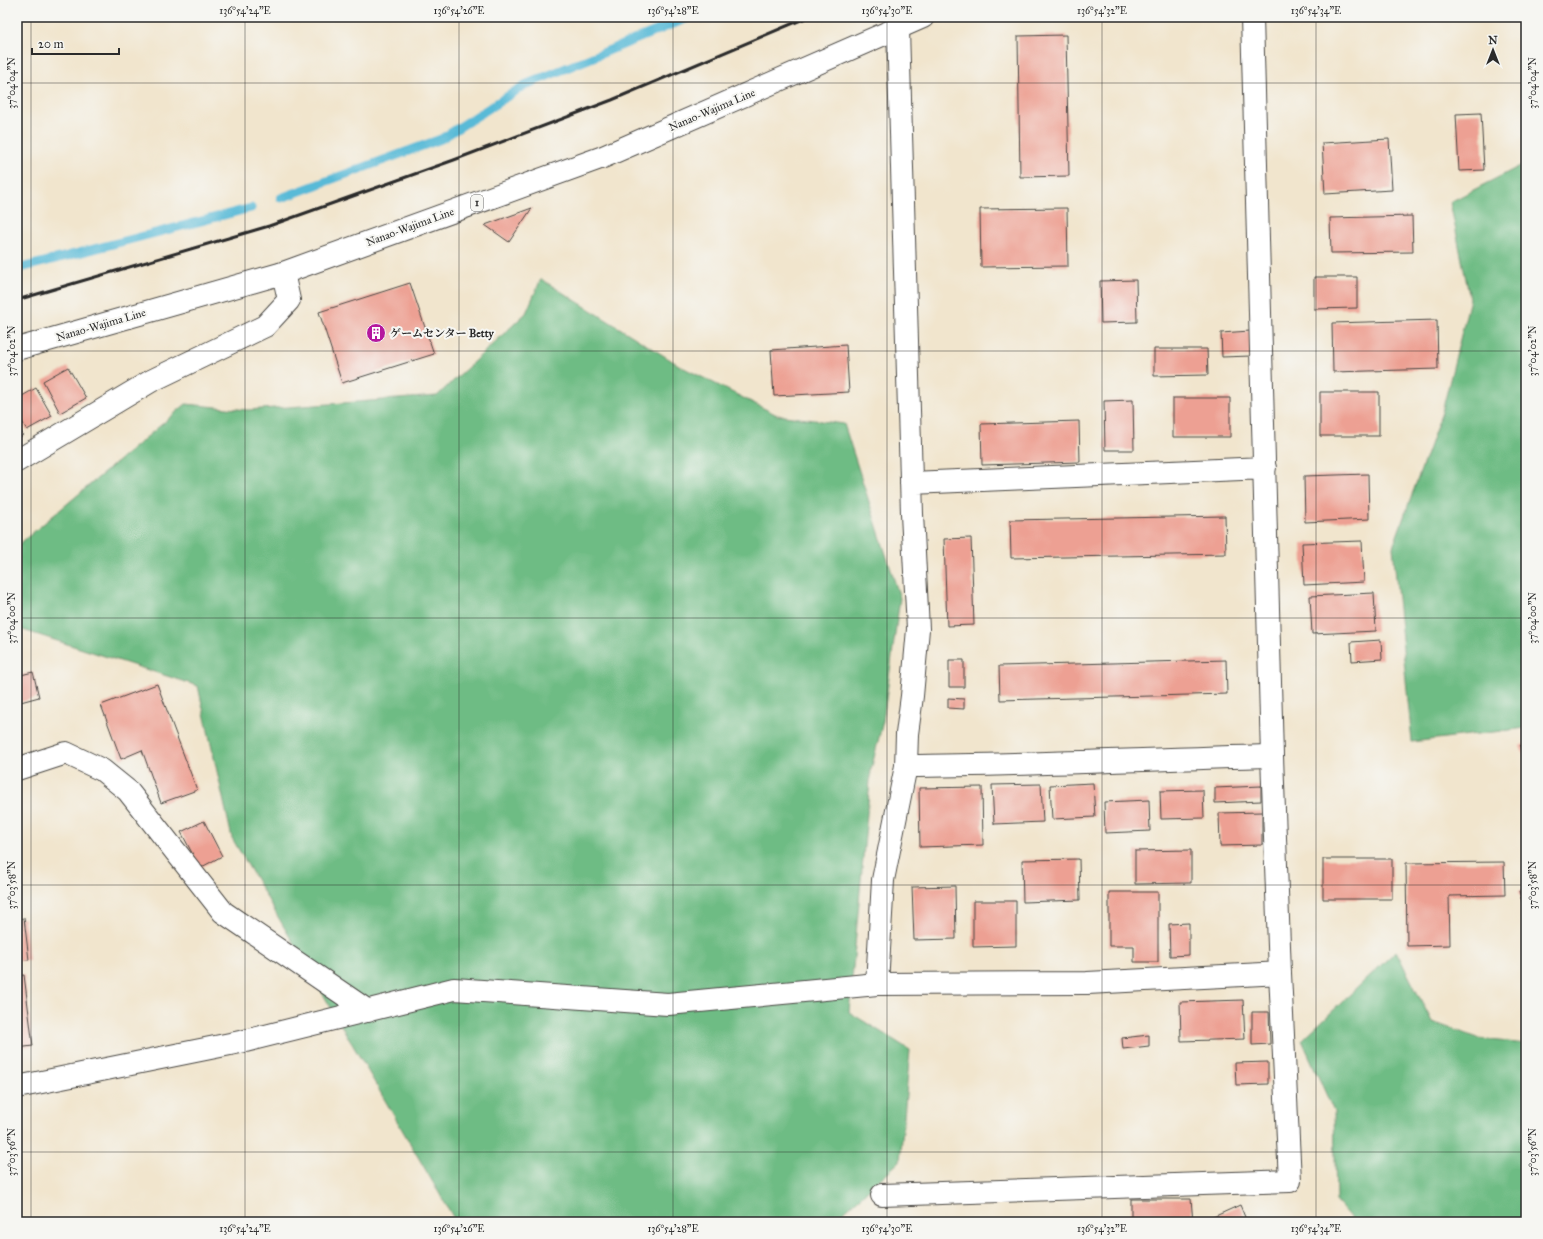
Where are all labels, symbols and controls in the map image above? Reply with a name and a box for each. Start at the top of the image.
text: 136°54'24"E [219,5,271,17]
text: 136°54'26"E [433,5,485,17]
text: 136°54'28"E [647,5,699,17]
text: 136°54'30"E [862,5,912,17]
text: 136°54'32"E [1077,5,1127,17]
text: 136°54'34"E [1291,5,1341,17]
scale bar [32,30,119,56]
north arrow [1473,30,1513,70]
text: N [1488,34,1498,47]
text: 20 m [38,37,64,51]
text: 37°04'04"N [6,57,18,109]
text: 37°04'04"N [1527,57,1539,109]
street label: Nanao-Wajima Line [667,86,758,134]
road number: 1 [471,195,483,211]
street label: Nanao-Wajima Line [364,205,456,249]
street label: Nanao-Wajima Line [55,306,148,344]
building icon: ゲームセンター Betty [365,322,387,344]
text: 37°04'02"N [6,325,18,376]
text: 37°04'02"N [1527,325,1539,376]
place label: ゲームセンター Betty [390,327,495,341]
text: 37°04'00"N [6,592,18,644]
text: 37°04'00"N [1527,592,1539,644]
text: 37°03'58"N [6,860,18,909]
text: 37°03'58"N [1527,860,1539,909]
text: 37°03'56"N [6,1127,18,1176]
text: 37°03'56"N [1527,1127,1539,1176]
text: 136°54'24"E [219,1223,271,1235]
text: 136°54'26"E [433,1223,485,1235]
text: 136°54'28"E [647,1223,699,1235]
text: 136°54'30"E [862,1223,912,1235]
text: 136°54'32"E [1077,1223,1127,1235]
text: 136°54'34"E [1291,1223,1341,1235]

